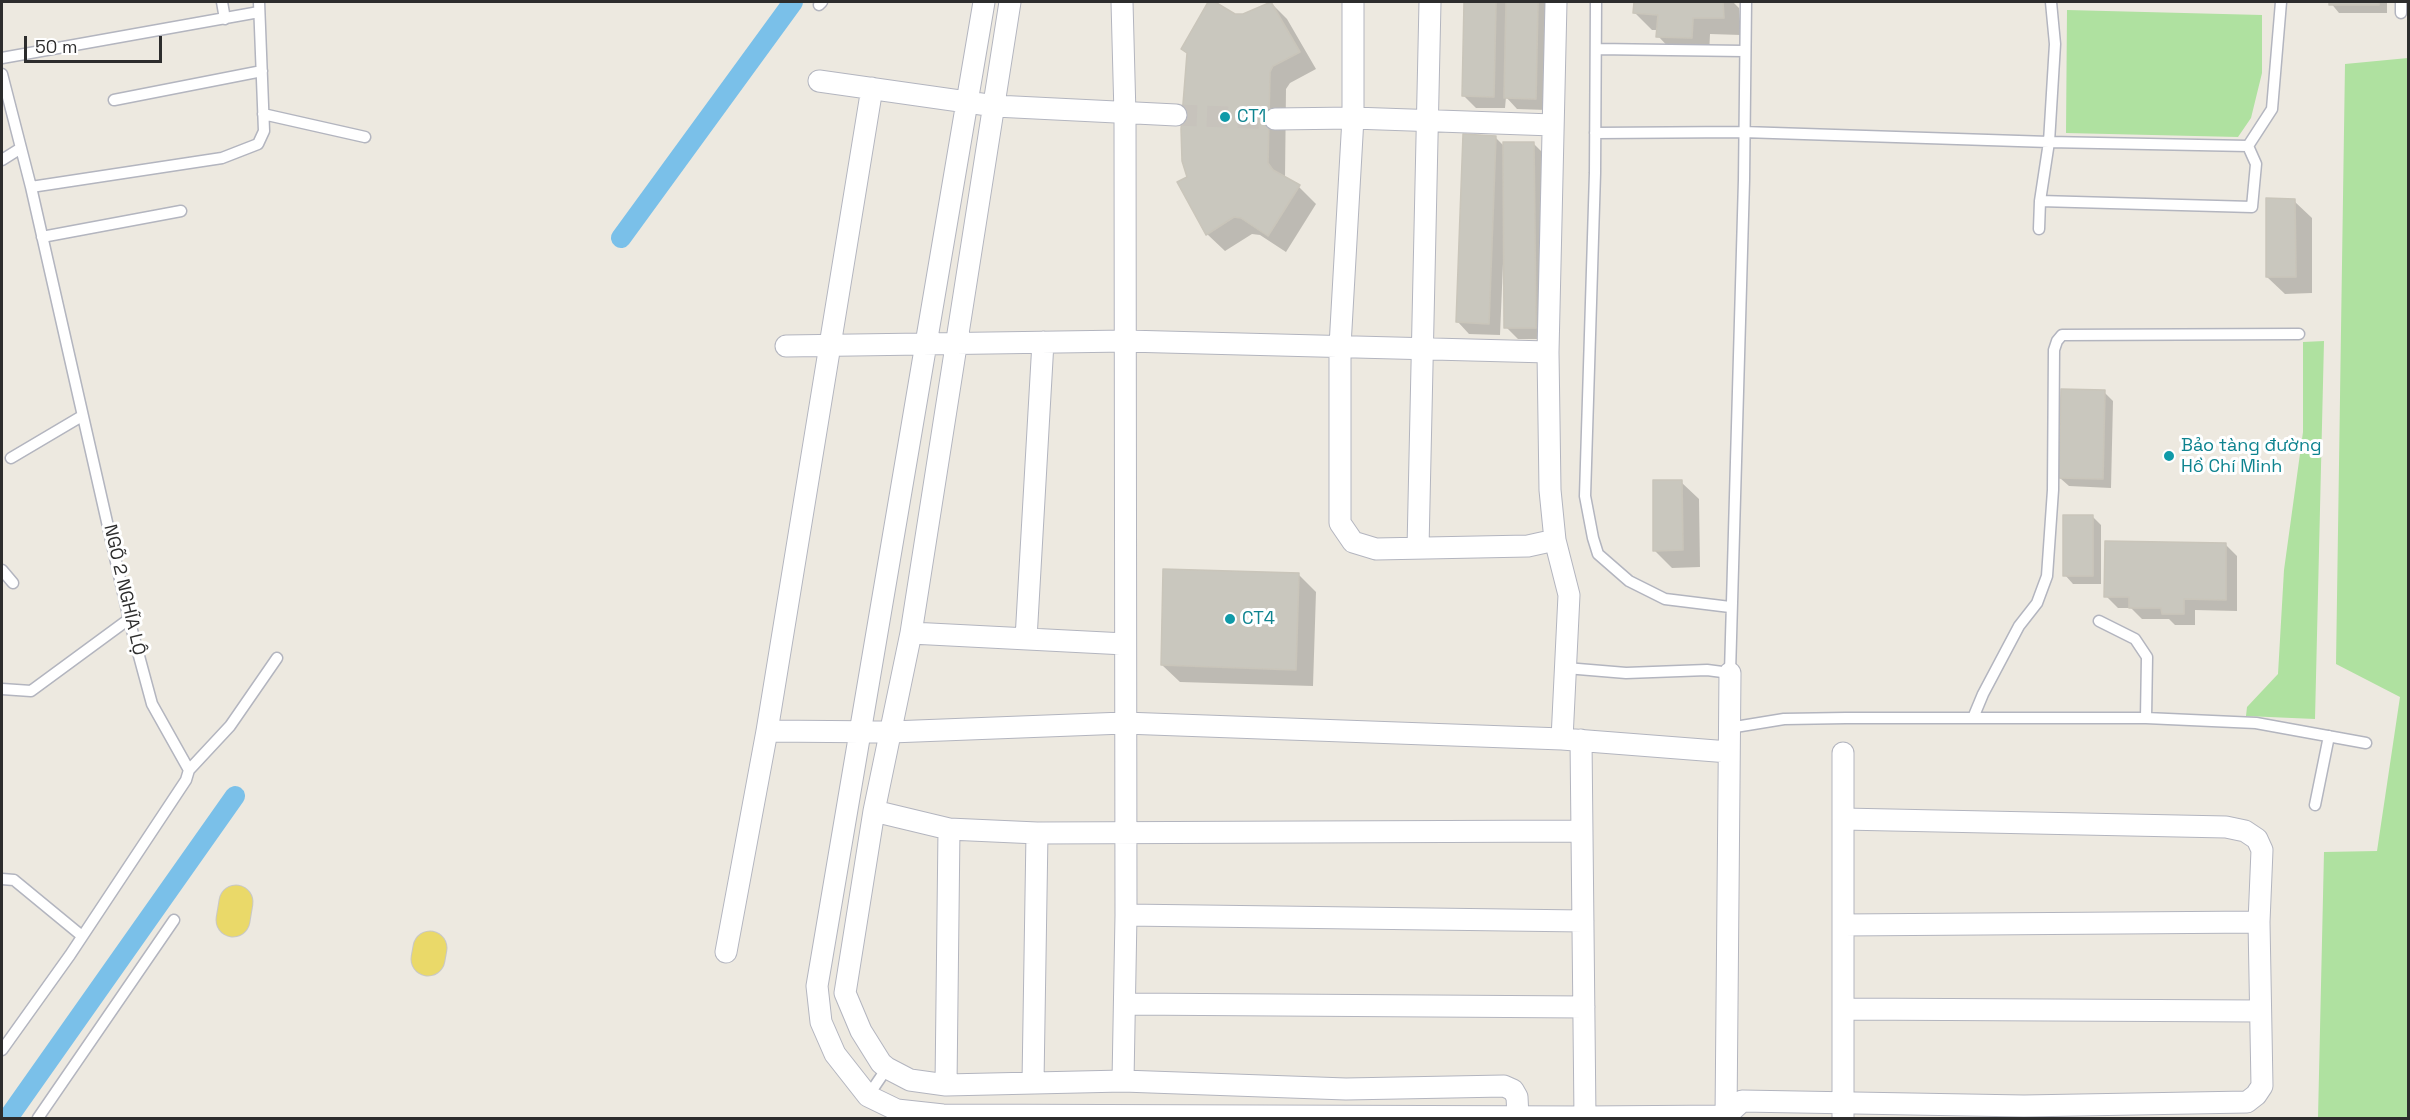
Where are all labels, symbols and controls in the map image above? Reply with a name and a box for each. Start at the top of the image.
scale bar [27,24,165,62]
text: 50 m [35,35,77,58]
place label: CT1 [1237,106,1266,128]
marker: CT1 [1218,110,1232,124]
place label: Bảo tàng đường Hồ Chí Minh [2181,435,2322,478]
marker: Bảo tàng đường Hồ Chí Minh [2162,449,2176,463]
street label: NGÕ 2 NGHĨA LỘ [98,523,150,657]
place label: CT4 [1242,608,1275,630]
marker: CT4 [1223,612,1237,626]

